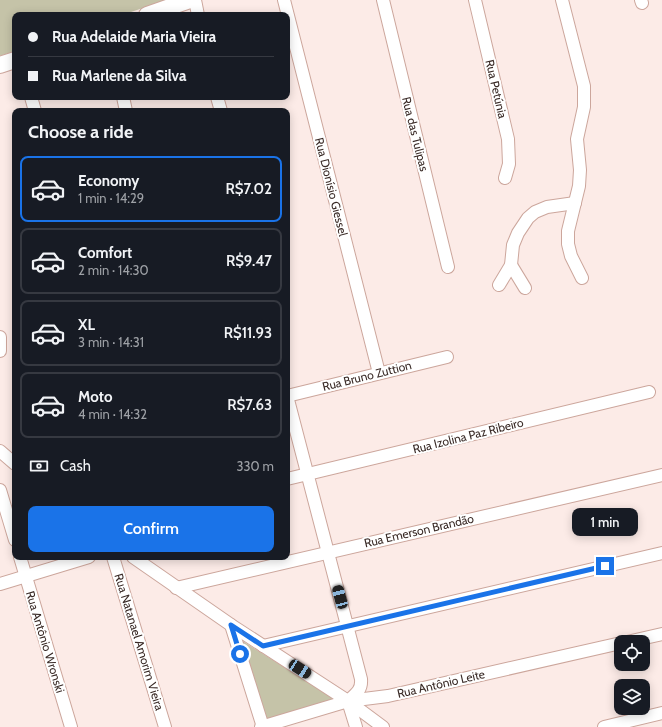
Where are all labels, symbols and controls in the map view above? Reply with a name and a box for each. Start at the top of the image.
text: Rua Adelaide Maria Vieira [52,28,216,46]
street label: Rua Petúnia [482,58,511,120]
text: Rua Marlene da Silva [52,67,186,85]
street label: Rua das Tulipas [399,95,432,173]
text: Choose a ride [28,121,133,143]
street label: Rua Dionísio Giessel [312,136,351,238]
icon: car [30,171,66,207]
text: Economy [78,172,139,190]
text: R$7.02 [225,180,272,198]
text: 1 min · 14:29 [78,190,144,206]
icon: car [30,243,66,279]
text: Comfort [78,244,132,262]
text: R$9.47 [226,252,272,270]
text: 2 min · 14:30 [78,262,149,278]
icon: car [30,315,66,351]
text: XL [78,316,95,334]
text: R$11.93 [224,324,272,342]
text: 3 min · 14:31 [78,334,144,350]
street label: Rua Bruno Zuttion [321,357,413,394]
icon: car [30,387,66,423]
text: Moto [78,388,112,406]
text: R$7.63 [227,396,272,414]
text: 4 min · 14:32 [78,406,147,422]
street label: Rua Izolina Paz Ribeiro [411,414,525,457]
icon: cash [28,455,50,477]
text: Cash [60,457,91,475]
text: 330 m [237,458,274,474]
button: Confirm [28,506,274,552]
callout: 1 min [572,508,638,536]
street label: Rua Emerson Brandão [363,511,476,550]
text: 1 min [590,514,620,530]
route end [596,557,614,575]
street label: Rua Natanael Amorim Vieira [111,572,168,712]
car [331,584,349,610]
street label: Rua Antônio Wronski [23,589,68,695]
map controls [614,635,650,715]
button: locate [614,635,650,671]
route start [231,645,249,663]
car [287,657,313,681]
street label: Rua Antônio Leite [395,666,486,701]
button: layers [614,679,650,715]

